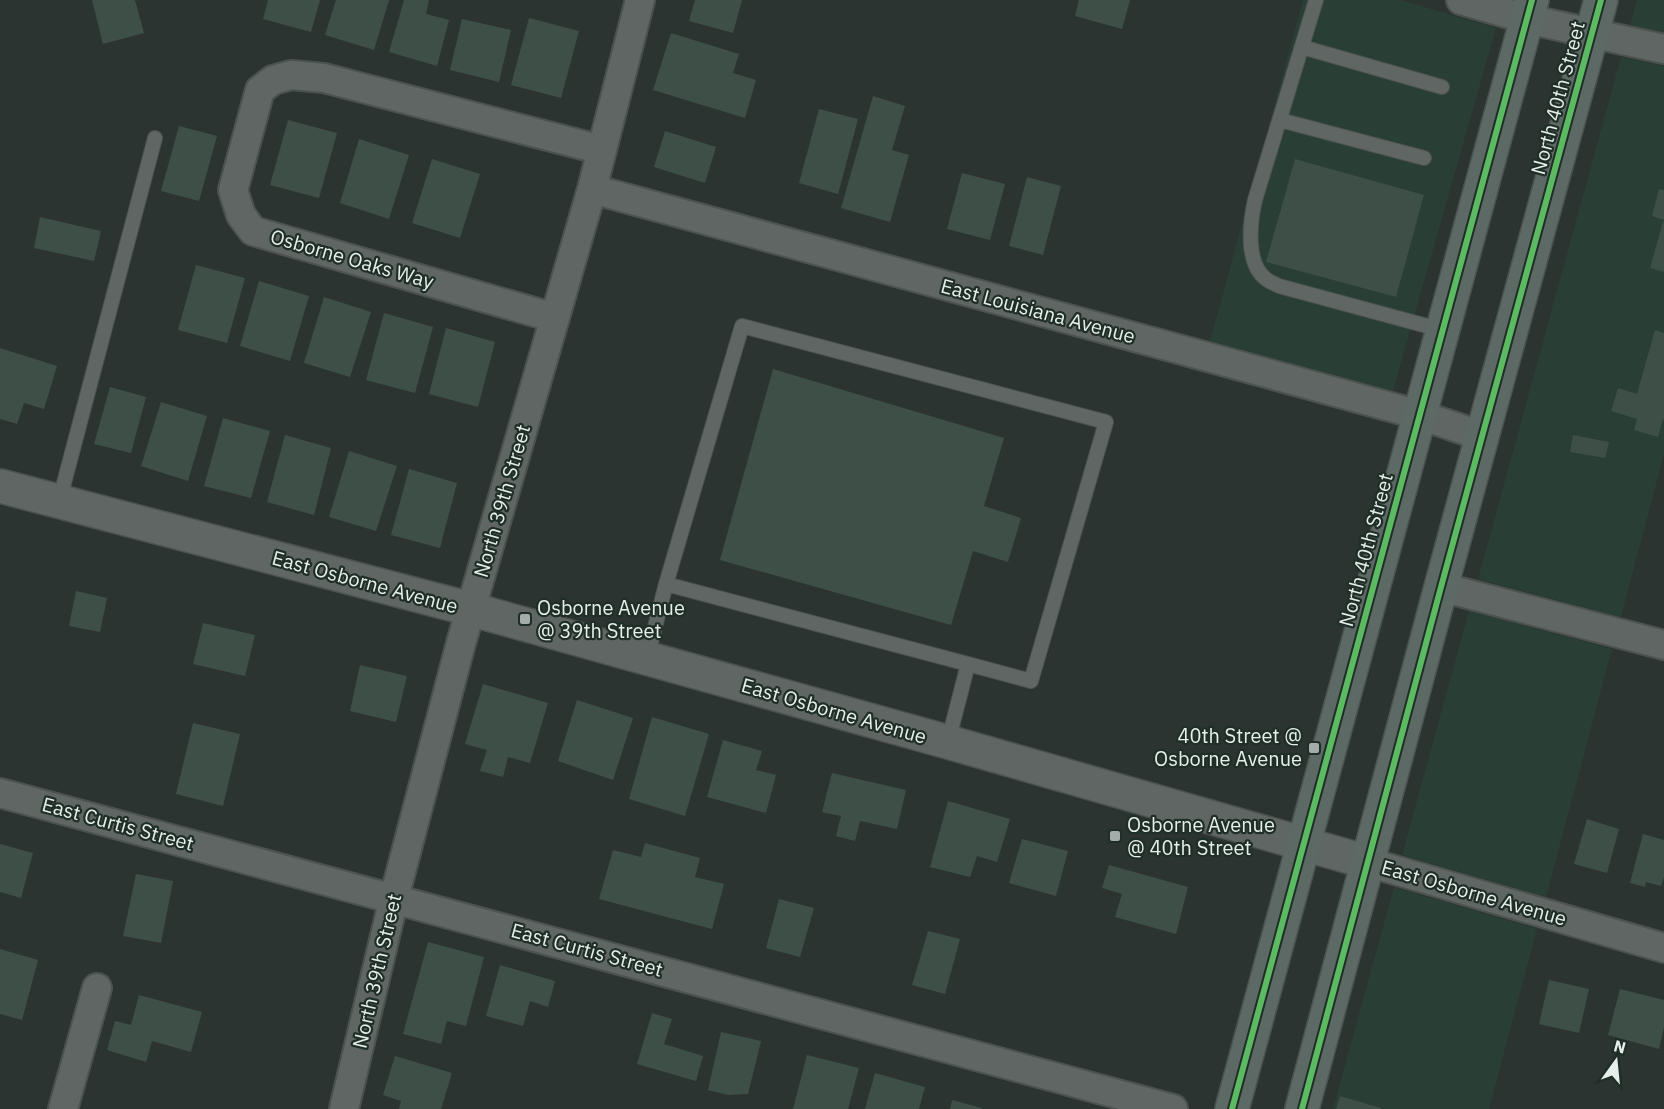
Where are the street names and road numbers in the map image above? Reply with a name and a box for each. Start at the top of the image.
street label: North 40th Street [1524,18,1591,178]
street label: Osborne Oaks Way [267,222,437,295]
street label: East Louisiana Avenue [938,272,1138,349]
street label: North 39th Street [467,421,536,580]
street label: North 40th Street [1332,470,1399,630]
street label: East Osborne Avenue [269,544,461,619]
street label: East Osborne Avenue [738,671,930,750]
street label: East Curtis Street [39,790,197,857]
street label: East Osborne Avenue [1378,853,1570,932]
street label: North 39th Street [346,891,407,1051]
street label: East Curtis Street [508,916,666,983]

